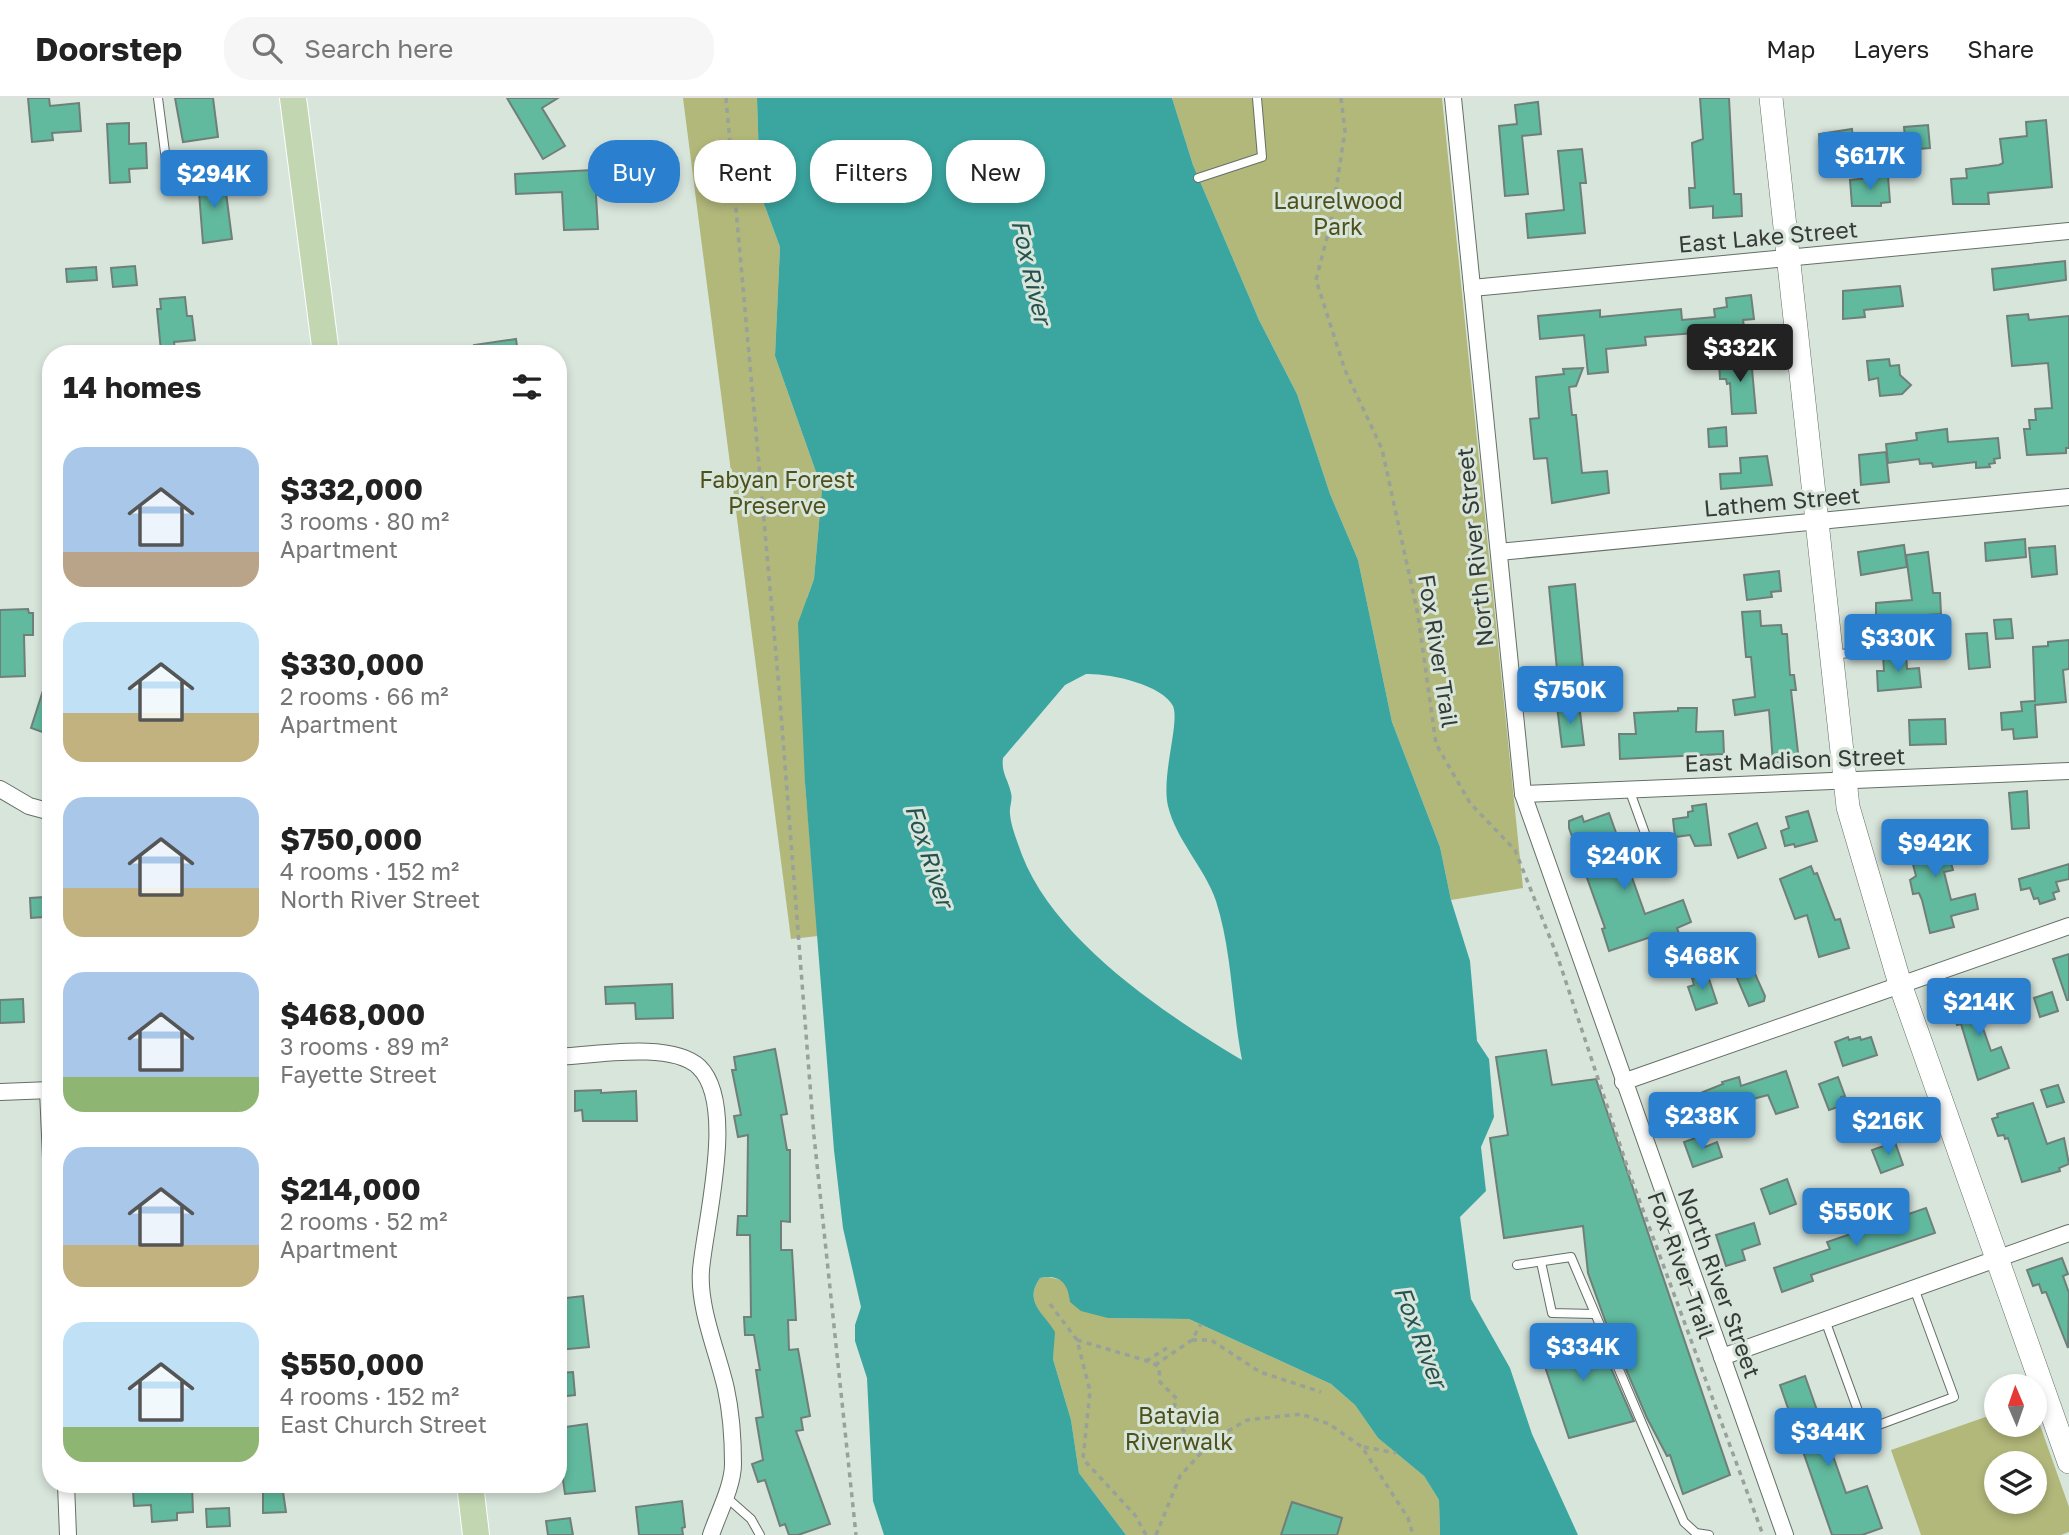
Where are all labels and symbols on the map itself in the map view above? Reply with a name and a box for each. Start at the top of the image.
pin: $617K [1821,132,1919,192]
pin: $294K [165,150,263,210]
park label: Laurelwood Park [1273,186,1403,240]
street label: East Lake Street [1677,214,1859,258]
water label: Fox River [1006,217,1059,330]
pin: $332K [1691,324,1789,384]
street label: North River Street [1450,446,1498,648]
park label: Fabyan Forest Preserve [699,465,855,519]
street label: Lathem Street [1702,480,1861,522]
street label: Fox River Trail [1413,572,1465,730]
pin: $330K [1849,614,1947,674]
pin: $750K [1521,666,1619,726]
street label: East Madison Street [1684,741,1906,777]
water label: Fox River [900,801,962,914]
pin: $942K [1886,820,1984,879]
pin: $240K [1575,832,1673,892]
pin: $468K [1653,932,1751,992]
pin: $214K [1930,978,2028,1038]
pin: $238K [1653,1093,1751,1152]
pin: $216K [1839,1098,1937,1157]
street label: North River Street [1673,1184,1767,1381]
street label: Fox River Trail [1642,1187,1722,1342]
pin: $550K [1807,1188,1905,1248]
water label: Fox River [1389,1282,1455,1395]
pin: $334K [1534,1324,1632,1383]
north arrow [1984,1374,2048,1437]
park label: Batavia Riverwalk [1125,1401,1233,1455]
pin: $344K [1779,1408,1877,1468]

